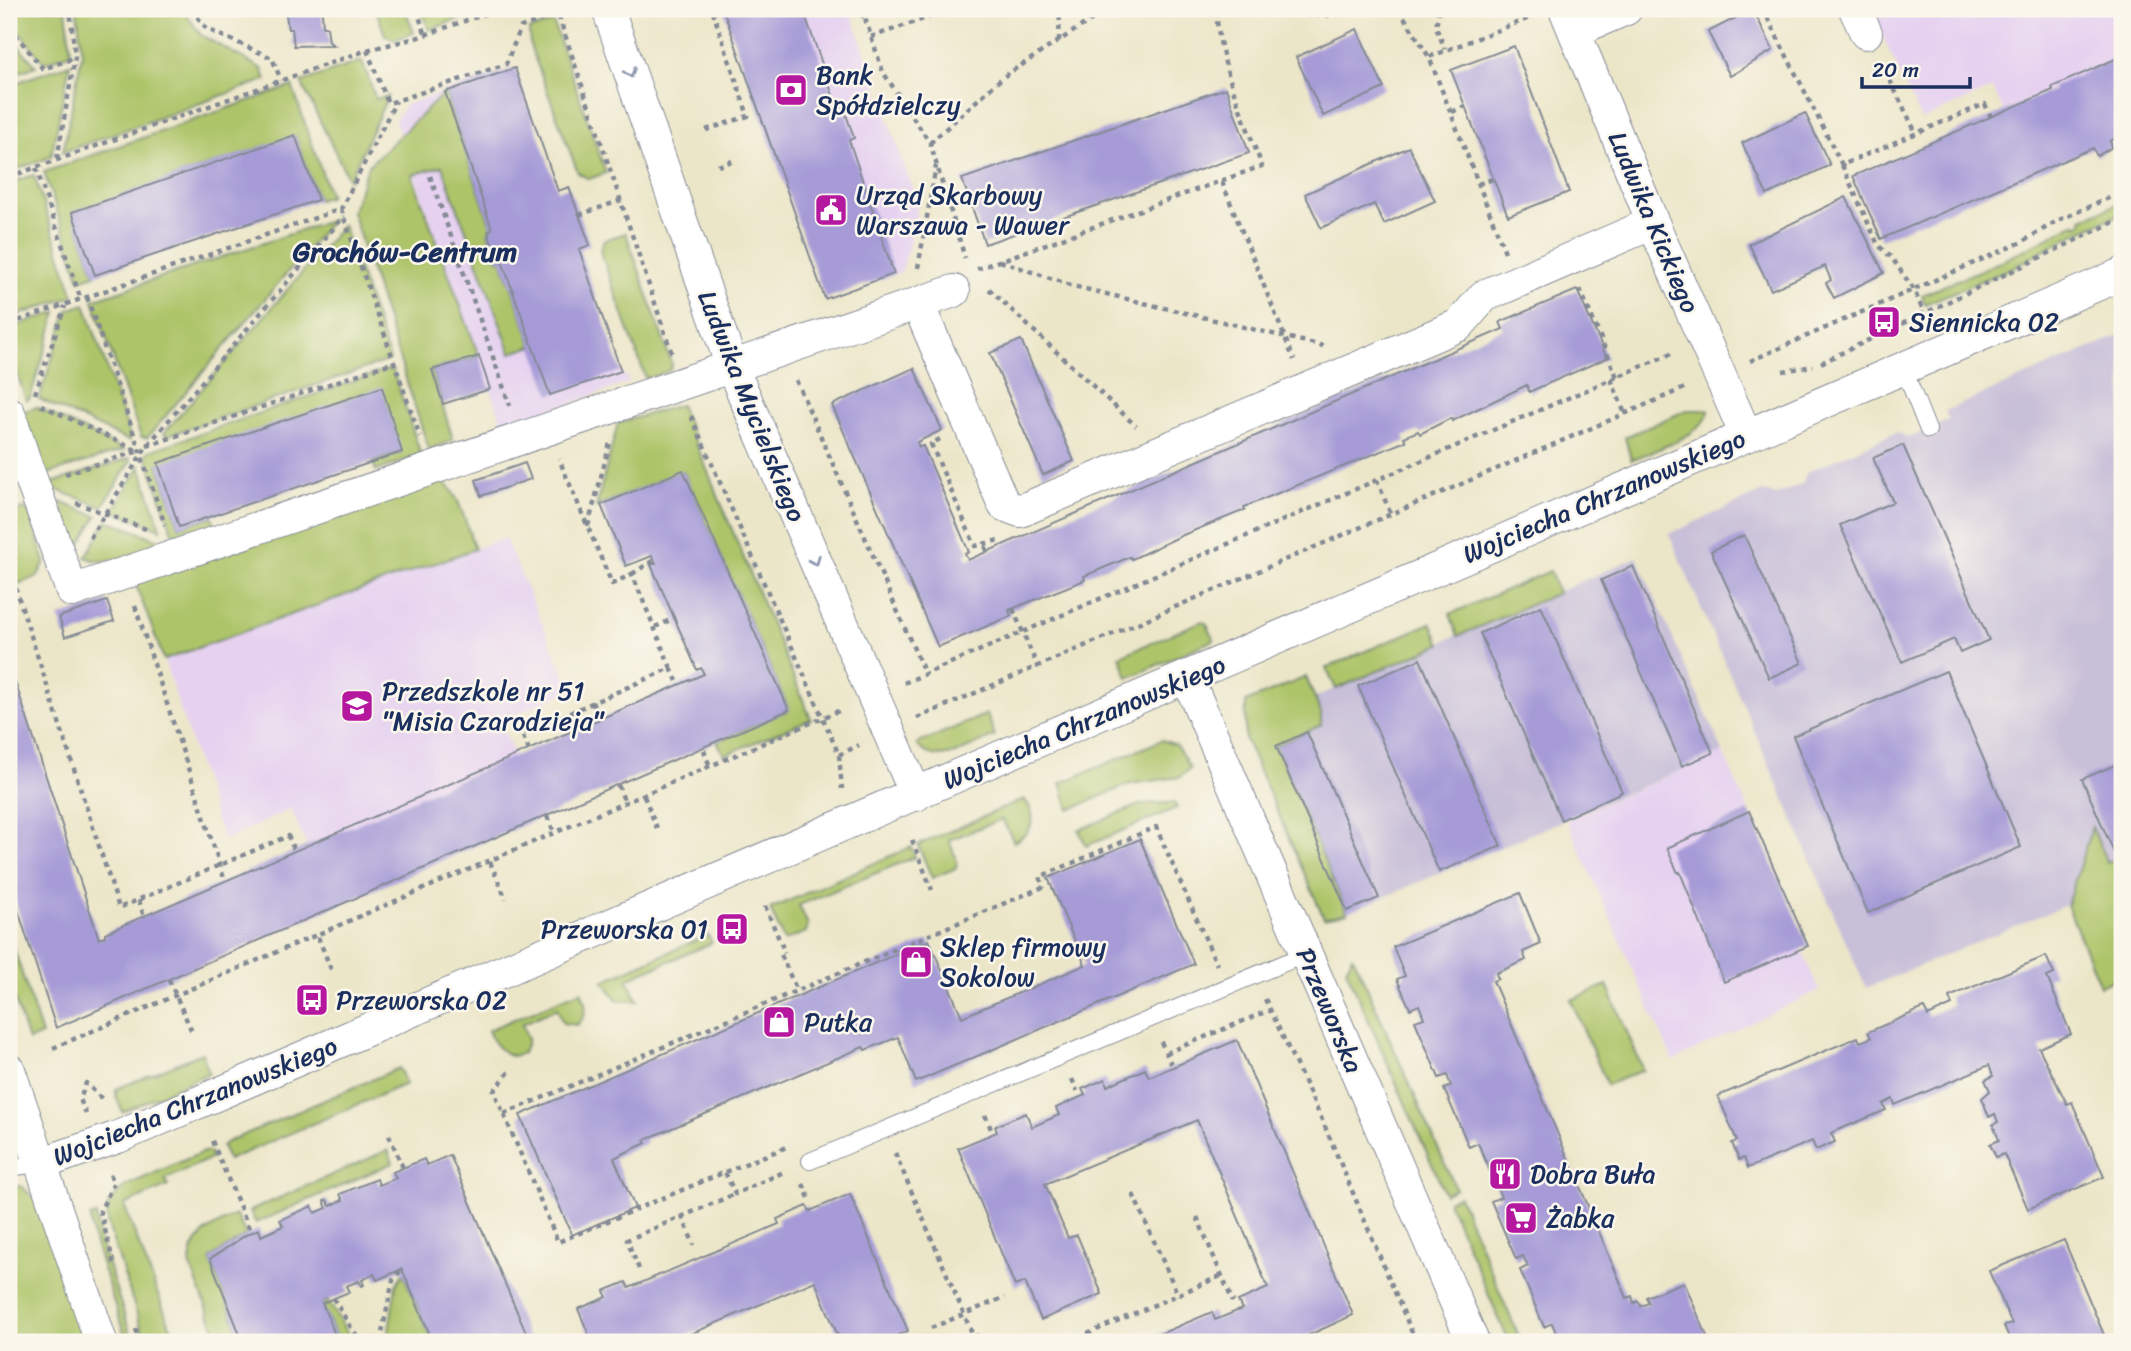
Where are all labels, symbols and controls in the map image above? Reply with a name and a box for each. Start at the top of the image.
scale bar [1862,46,1970,90]
text: 20 m [1872,51,1919,89]
place label: Bank Spółdzielczy [816,52,961,128]
one-way arrow [622,67,636,79]
bank icon: Bank Spółdzielczy [772,71,810,109]
street label: Ludwika Kickiego [1595,124,1713,320]
place label: Urząd Skarbowy Warszawa - Wawer [856,172,1070,248]
public building icon: Urząd Skarbowy Warszawa - Wawer [812,191,850,229]
district label: Grochów-Centrum [293,227,517,276]
street label: Ludwika Mycielskiego [684,283,820,529]
place label: Siennicka 02 [1909,299,2059,345]
bus stop icon: Siennicka 02 [1865,303,1903,341]
street label: Wojciecha Chrzanowskiego [1455,415,1753,577]
one-way arrow [807,553,821,566]
street label: Wojciecha Chrzanowskiego [935,641,1233,803]
place label: Przedszkole nr 51 "Misia Czarodzieja" [382,668,606,744]
school or university icon: Przedszkole nr 51 "Misia Czarodzieja" [338,687,376,725]
place label: Przeworska 01 [541,906,708,952]
bus stop icon: Przeworska 01 [713,910,751,948]
place label: Sklep firmowy Sokolow [940,924,1106,1000]
street label: Przeworska [1283,940,1377,1080]
shop icon: Sklep firmowy Sokolow [897,943,935,981]
place label: Przeworska 02 [336,977,507,1023]
bus stop icon: Przeworska 02 [293,981,331,1019]
place label: Putka [804,999,873,1045]
shop icon: Putka [760,1003,798,1041]
street label: Wojciecha Chrzanowskiego [46,1023,345,1179]
place label: Dobra Buła [1530,1151,1656,1197]
restaurant icon: Dobra Buła [1486,1155,1524,1193]
place label: Żabka [1546,1195,1615,1241]
supermarket icon: Żabka [1502,1199,1540,1237]

